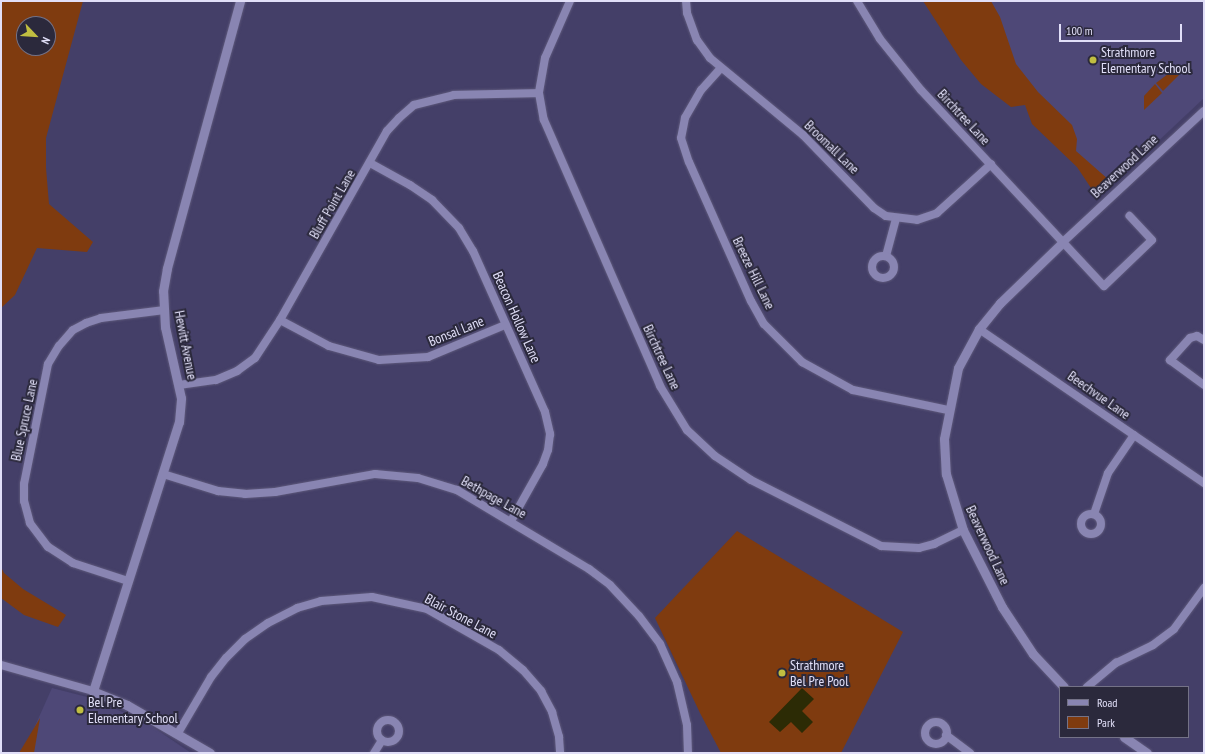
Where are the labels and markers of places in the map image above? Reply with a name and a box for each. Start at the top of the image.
place label: Strathmore Elementary School [1101,44,1191,76]
marker: Strathmore Elementary School [1088,55,1098,65]
place label: Strathmore Bel Pre Pool [790,657,848,690]
marker: Strathmore Bel Pre Pool [777,668,787,678]
place label: Bel Pre Elementary School [88,694,178,726]
marker: Bel Pre Elementary School [75,705,85,715]

